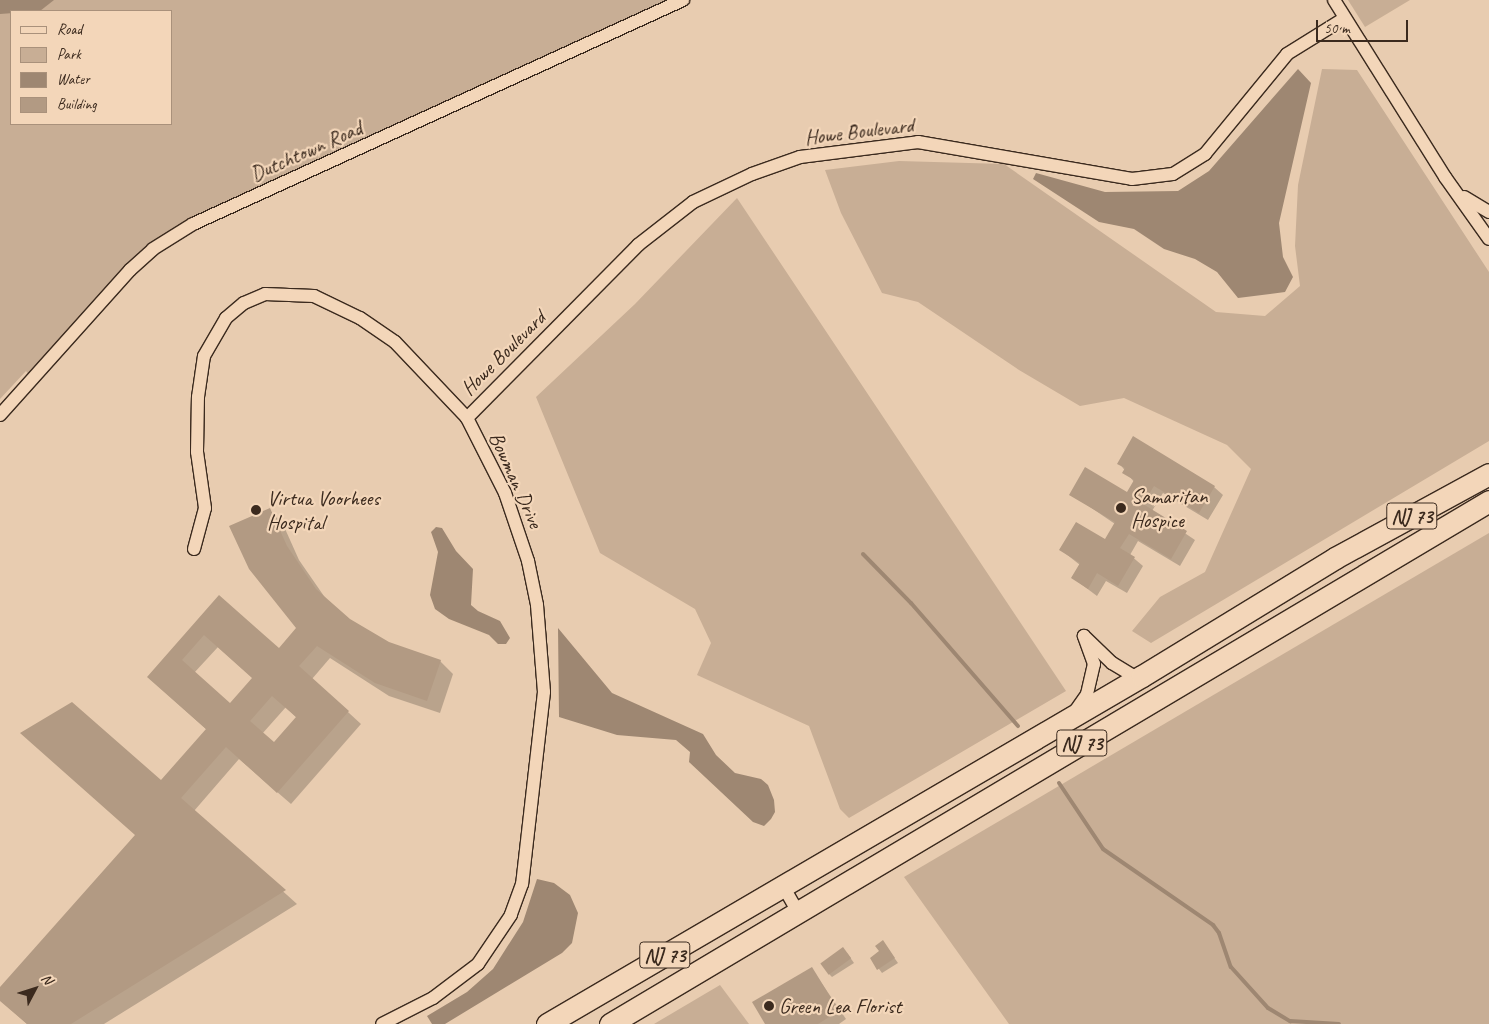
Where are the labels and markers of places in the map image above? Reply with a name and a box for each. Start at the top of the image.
place label: Samaritan Hospice [1131,483,1207,533]
place label: Virtua Voorhees Hospital [267,485,380,535]
marker: Samaritan Hospice [1115,502,1127,514]
marker: Virtua Voorhees Hospital [249,503,263,517]
place label: Green Lea Florist [779,993,901,1019]
marker: Green Lea Florist [763,1000,775,1012]

